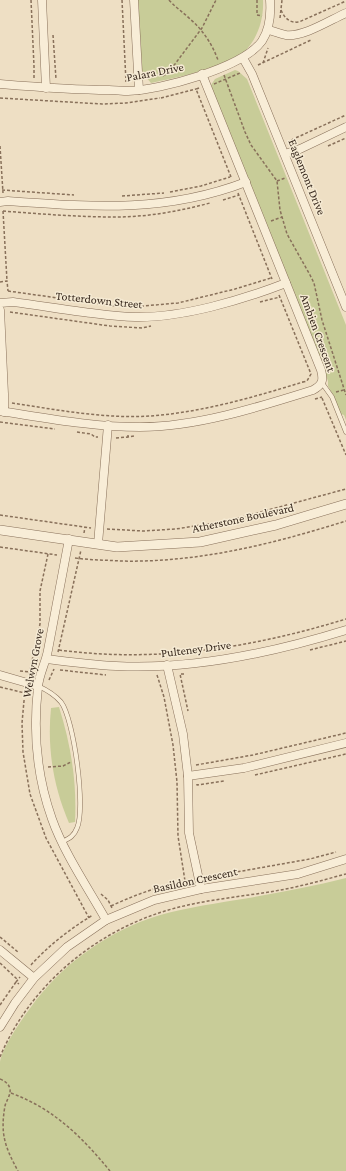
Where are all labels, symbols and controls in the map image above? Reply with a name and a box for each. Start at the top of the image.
street label: Palara Drive [125,60,185,84]
street label: Eaglemont Drive [285,137,329,217]
street label: Totterdown Street [55,288,144,312]
street label: Ambien Crescent [297,292,339,375]
street label: Atherstone Boulevard [191,500,296,536]
street label: Welwyn Grove [19,627,47,699]
street label: Pulteney Drive [160,638,232,660]
street label: Basildon Crescent [152,864,239,896]

